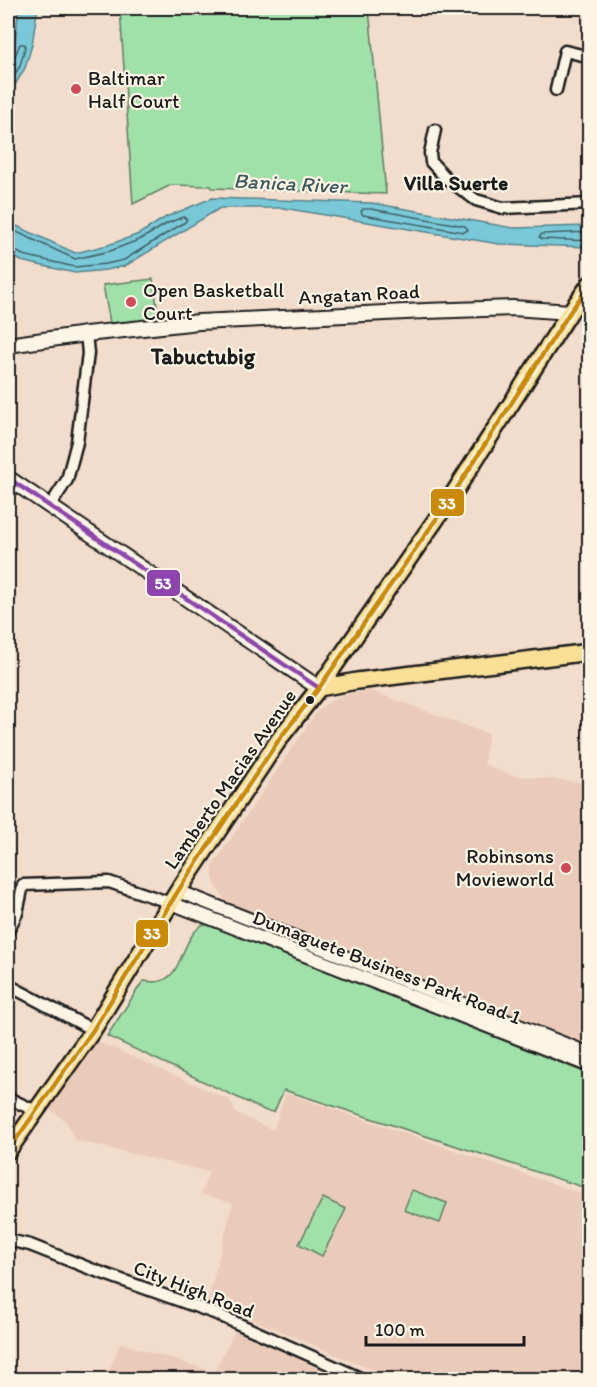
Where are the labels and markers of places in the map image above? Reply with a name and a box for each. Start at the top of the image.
place label: Baltimar Half Court [88,66,180,113]
marker: Baltimar Half Court [69,82,83,96]
place label: Open Basketball Court [143,278,285,325]
marker: Open Basketball Court [124,295,138,309]
unlabelled marker [304,694,316,706]
place label: Robinsons Movieworld [456,844,554,891]
marker: Robinsons Movieworld [559,861,573,875]

